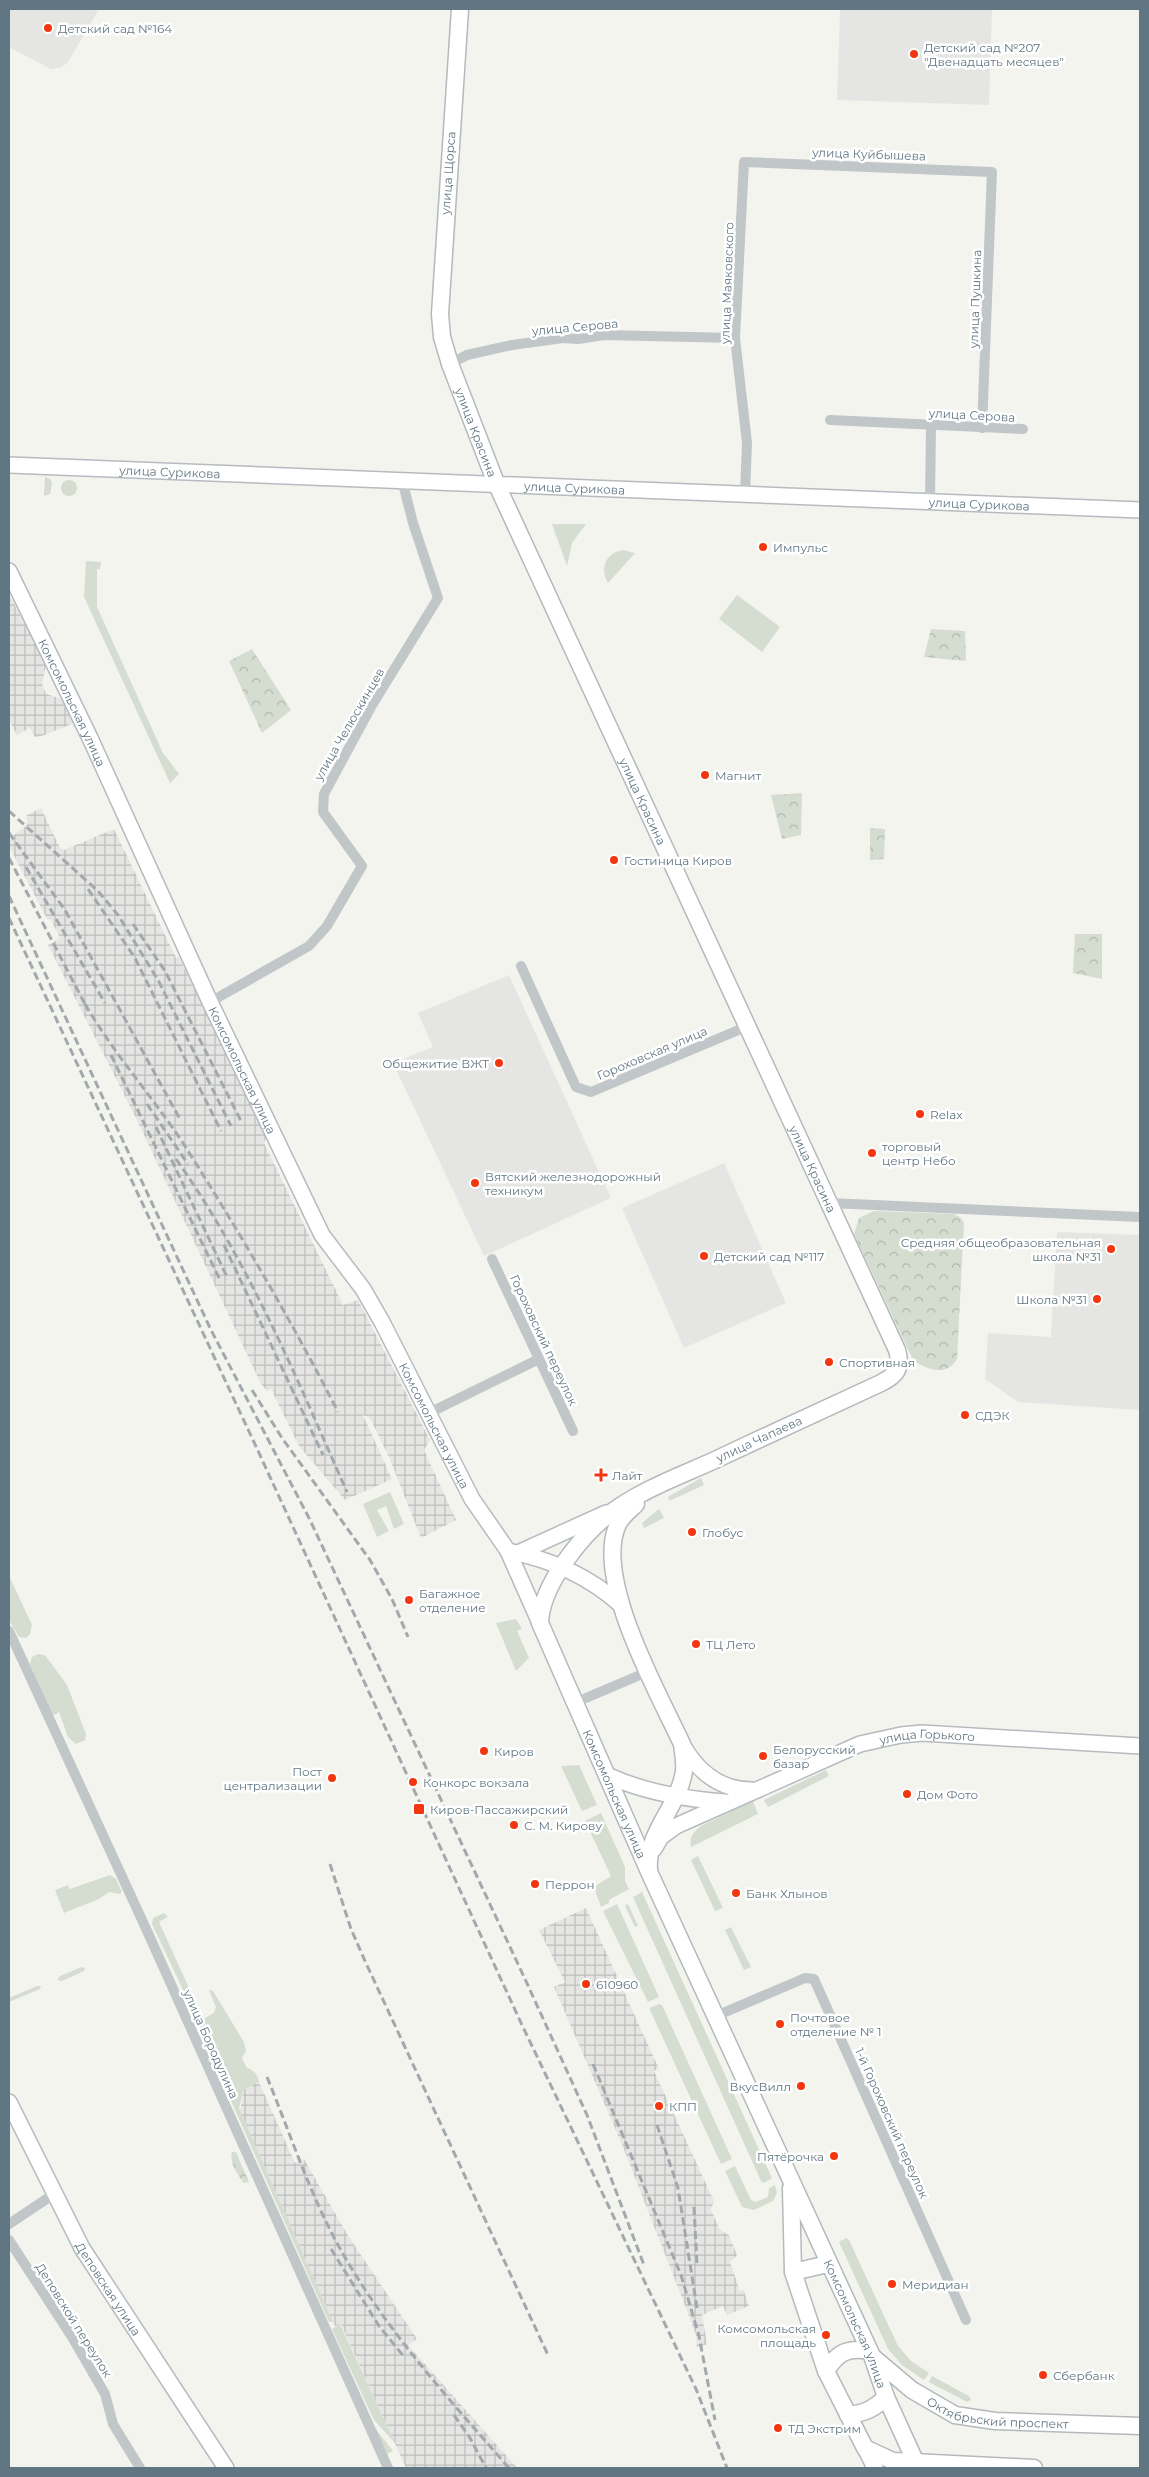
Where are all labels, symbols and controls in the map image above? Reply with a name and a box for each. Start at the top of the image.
place label: Детский сад №164 [58,21,172,36]
marker: Детский сад №164 [42,22,54,34]
place label: Детский сад №207 "Двенадцать месяцев" [924,40,1064,69]
marker: Детский сад №207 "Двенадцать месяцев" [908,48,920,60]
street label: улица Щорса [438,131,458,216]
street label: улица Куйбышева [811,144,926,163]
street label: улица Маяковского [717,221,737,345]
street label: улица Пушкина [966,249,984,350]
street label: улица Серова [530,316,619,338]
street label: улица Красина [452,385,500,479]
street label: улица Серова [927,405,1016,425]
street label: улица Сурикова [118,462,221,481]
street label: улица Сурикова [523,478,625,497]
street label: улица Сурикова [927,494,1030,513]
place label: Импульс [773,540,828,555]
marker: Импульс [757,541,769,553]
street label: Комсомольская улица [36,636,109,769]
street label: улица Челюскинцев [310,665,387,784]
street label: улица Красина [616,754,670,847]
place label: Магнит [715,768,762,783]
marker: Магнит [699,769,711,781]
place label: Гостиница Киров [624,853,732,868]
marker: Гостиница Киров [608,854,620,866]
street label: Комсомольская улица [206,1004,280,1136]
street label: Гороховская улица [595,1023,709,1083]
place label: Общежитие ВЖТ [382,1056,489,1071]
marker: Общежитие ВЖТ [493,1057,505,1069]
place label: Relax [930,1107,963,1122]
marker: Relax [914,1108,926,1120]
street label: улица Красина [786,1122,840,1215]
place label: торговый центр Небо [882,1139,956,1168]
marker: торговый центр Небо [866,1147,878,1159]
place label: Вятский железнодорожный техникум [485,1169,661,1198]
marker: Вятский железнодорожный техникум [469,1177,481,1189]
place label: Средняя общеобразовательная школа №31 [901,1235,1101,1264]
marker: Средняя общеобразовательная школа №31 [1105,1243,1117,1255]
place label: Детский сад №117 [714,1249,824,1264]
marker: Детский сад №117 [698,1250,710,1262]
street label: Гороховский переулок [507,1272,581,1408]
place label: Школа №31 [1016,1292,1087,1307]
marker: Школа №31 [1091,1293,1103,1305]
place label: Спортивная [839,1355,915,1370]
marker: Спортивная [823,1356,835,1368]
street label: Комсомольская улица [396,1360,473,1491]
place label: СДЭК [975,1408,1010,1423]
marker: СДЭК [959,1409,971,1421]
street label: улица Чапаева [713,1413,804,1466]
marker: Лайт [594,1468,608,1482]
place label: Лайт [612,1468,643,1483]
place label: Глобус [702,1525,743,1540]
marker: Глобус [686,1526,698,1538]
place label: Багажное отделение [419,1586,486,1615]
marker: Багажное отделение [403,1594,415,1606]
place label: ТЦ Лето [706,1637,756,1652]
marker: ТЦ Лето [690,1638,702,1650]
street label: улица Горького [877,1725,976,1747]
street label: Комсомольская улица [580,1727,650,1861]
place label: Белорусский базар [773,1742,856,1771]
place label: Киров [494,1744,534,1759]
marker: Киров [478,1745,490,1757]
marker: Белорусский базар [757,1750,769,1762]
place label: Пост централизации [223,1764,322,1793]
marker: Пост централизации [326,1772,338,1784]
place label: Конкорс вокзала [423,1775,529,1790]
marker: Конкорс вокзала [407,1776,419,1788]
place label: Дом Фото [917,1787,978,1802]
marker: Дом Фото [901,1788,913,1800]
marker: Киров-Пассажирский [412,1802,426,1816]
place label: Киров-Пассажирский [430,1802,568,1817]
place label: С. М. Кирову [524,1818,602,1833]
marker: С. М. Кирову [508,1819,520,1831]
place label: Перрон [545,1877,595,1892]
marker: Перрон [529,1878,541,1890]
place label: Банк Хлынов [746,1886,828,1901]
marker: Банк Хлынов [730,1887,742,1899]
place label: 610960 [596,1977,638,1992]
marker: 610960 [580,1978,592,1990]
street label: улица Бородулина [180,1986,242,2101]
place label: Почтовое отделение № 1 [790,2010,882,2039]
marker: Почтовое отделение № 1 [774,2018,786,2030]
street label: 1-й Гороховский переулок [852,2045,932,2201]
place label: ВкусВилл [730,2079,791,2094]
marker: ВкусВилл [795,2080,807,2092]
place label: КПП [669,2099,697,2114]
marker: КПП [653,2100,665,2112]
place label: Пятёрочка [757,2149,824,2164]
marker: Пятёрочка [828,2150,840,2162]
street label: Деповская улица [73,2240,145,2338]
street label: Комсомольская улица [821,2257,890,2390]
street label: Деповской переулок [33,2260,115,2380]
place label: Меридиан [902,2277,969,2292]
marker: Меридиан [886,2278,898,2290]
place label: Комсомольская площадь [717,2321,816,2350]
marker: Комсомольская площадь [820,2329,832,2341]
place label: Сбербанк [1053,2368,1115,2383]
marker: Сбербанк [1037,2369,1049,2381]
street label: Октябрьский проспект [924,2393,1069,2431]
place label: ТД Экстрим [788,2421,861,2436]
marker: ТД Экстрим [772,2422,784,2434]

